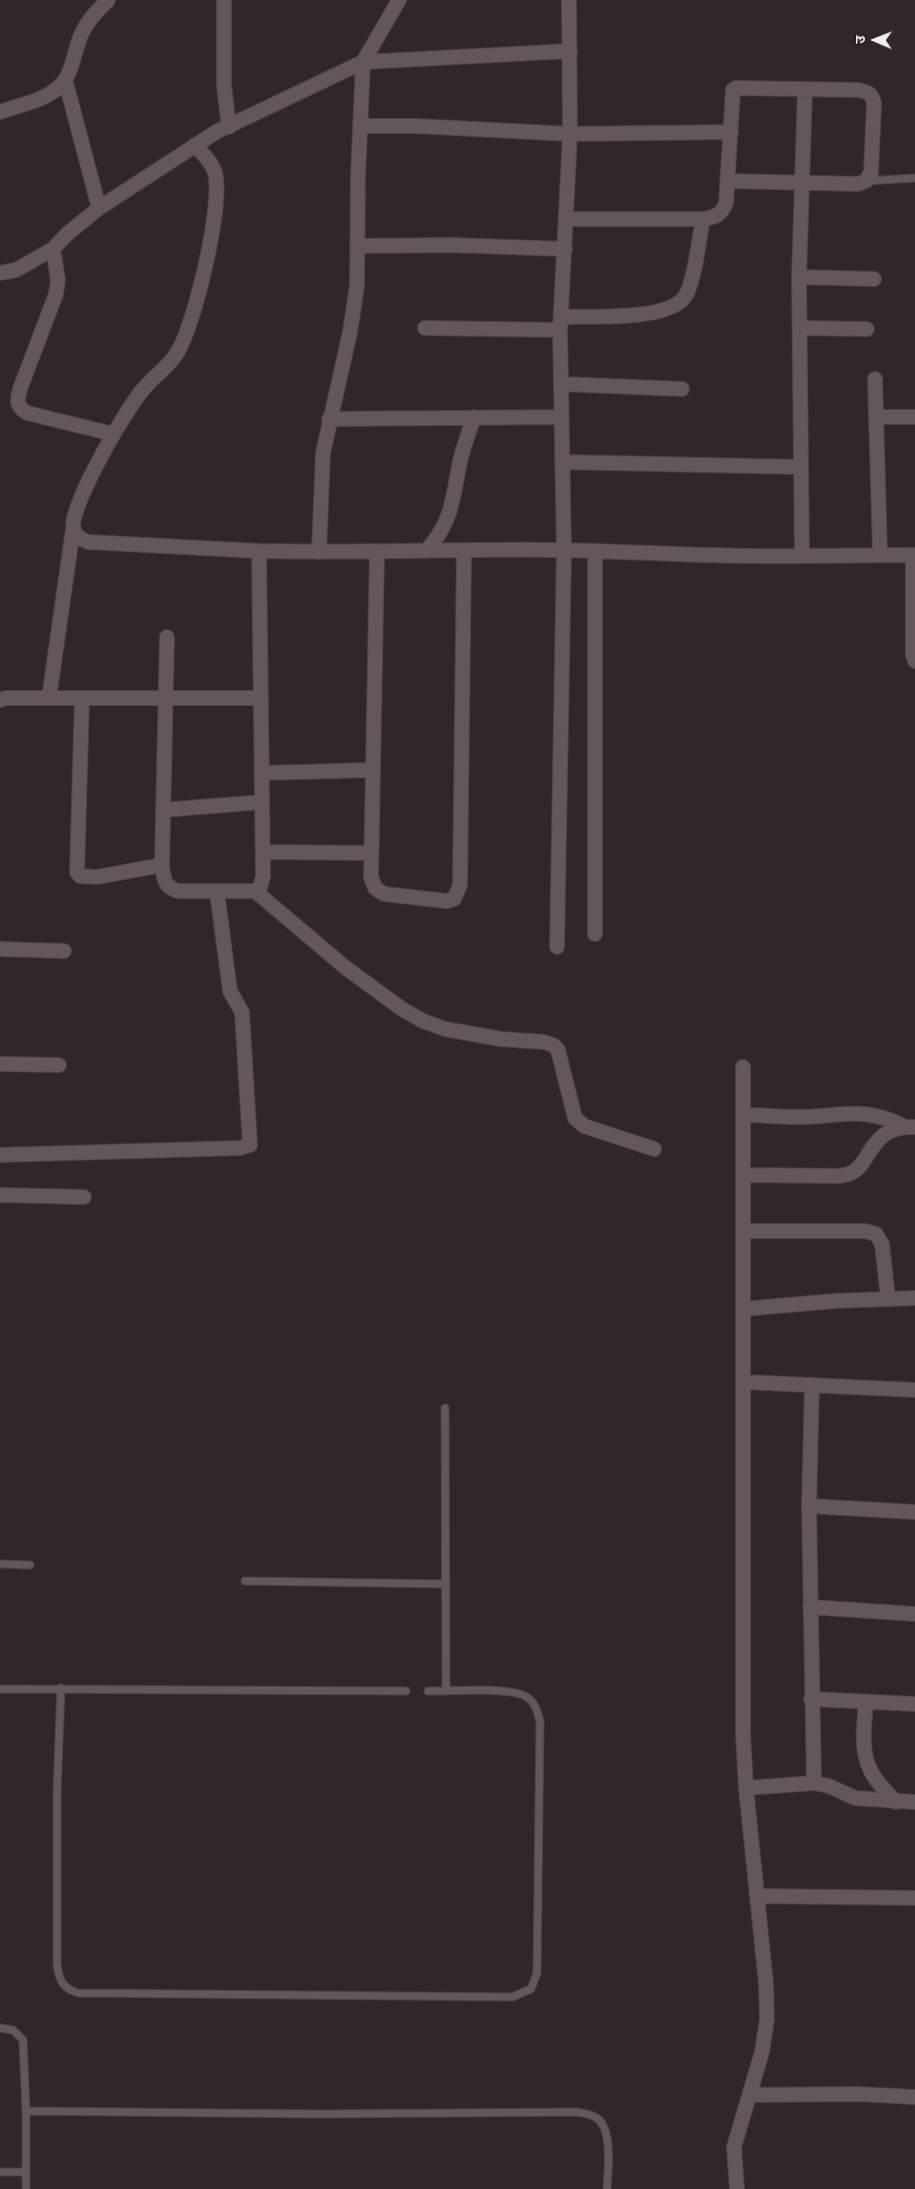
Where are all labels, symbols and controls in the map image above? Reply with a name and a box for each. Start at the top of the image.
north arrow [850,15,900,65]
text: उ [851,35,869,44]

